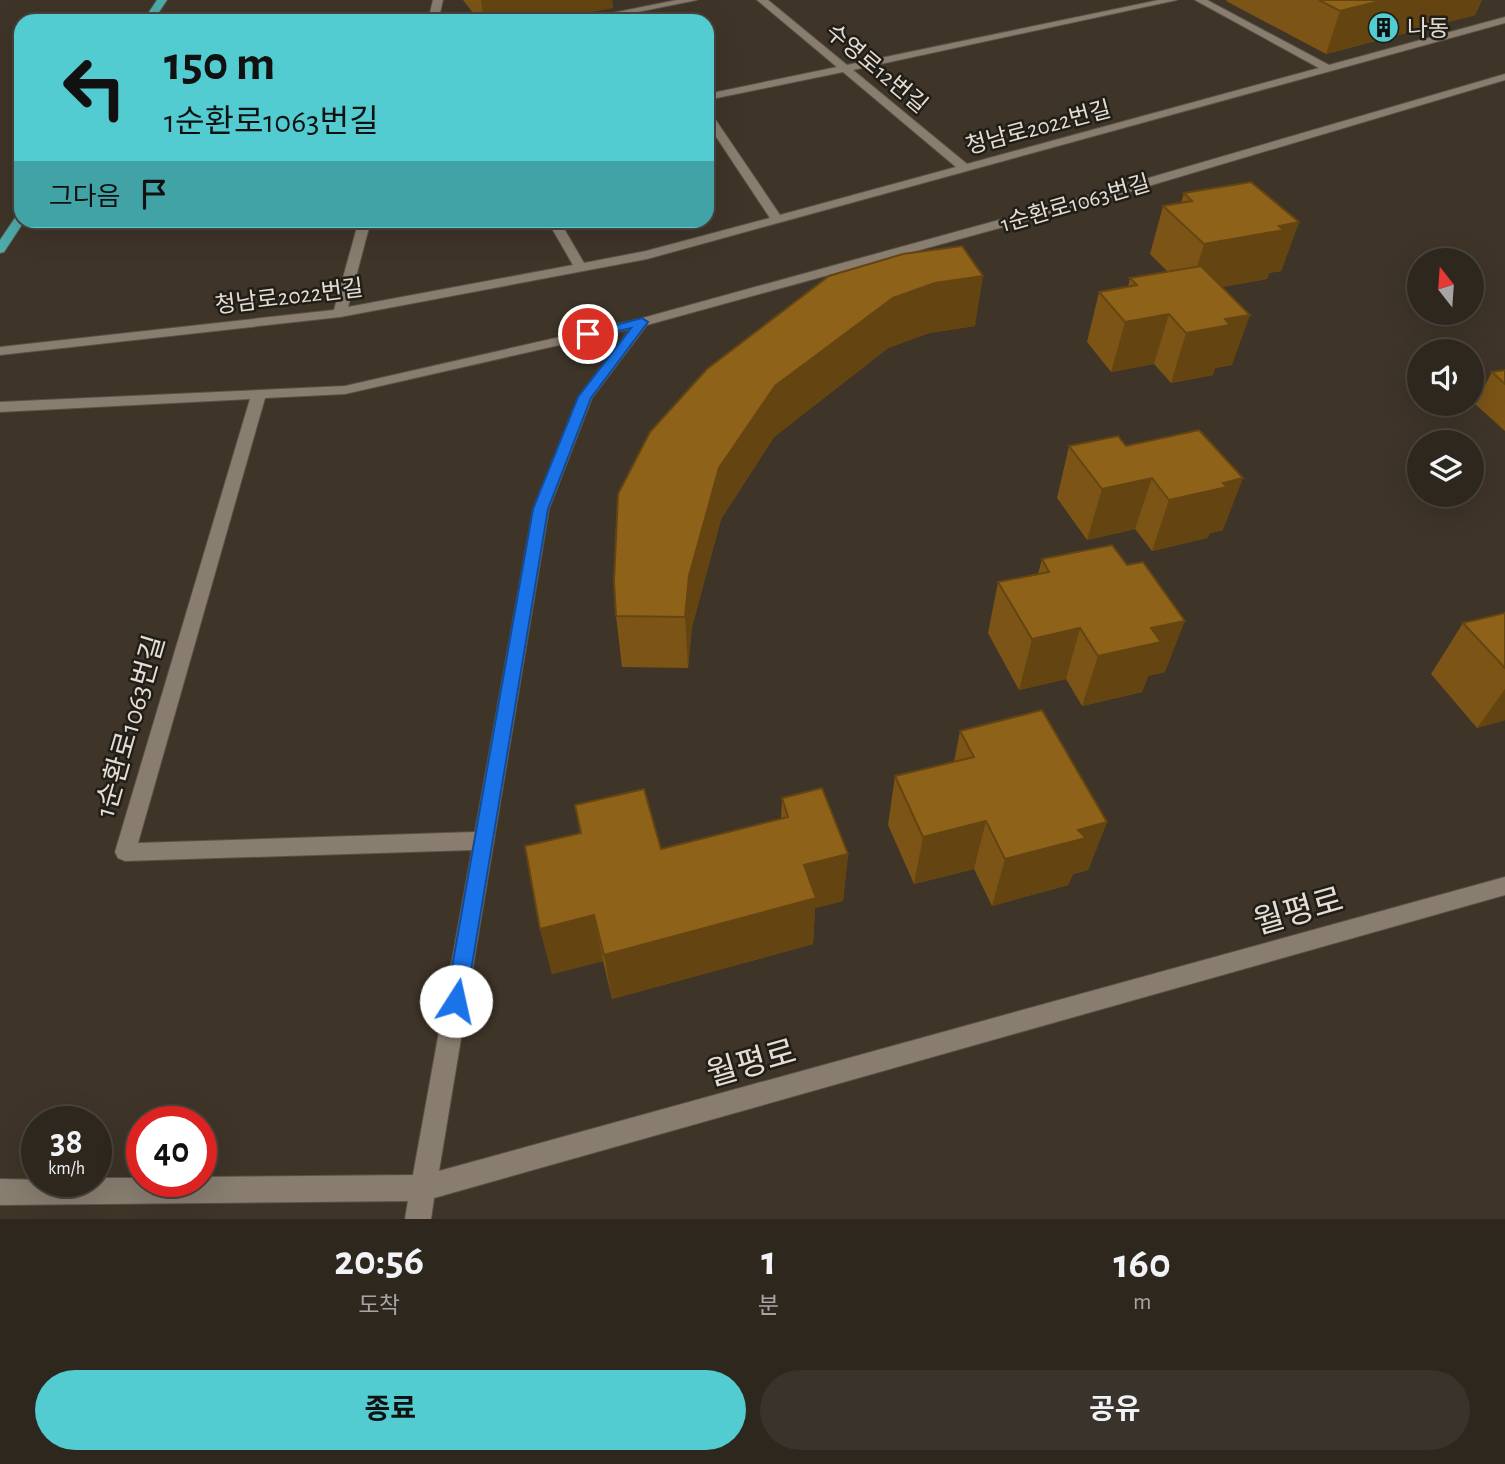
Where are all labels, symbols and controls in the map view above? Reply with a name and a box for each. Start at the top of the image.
building icon: 나동 [1367,11,1401,45]
place label: 나동 [1407,17,1449,41]
street label: 수영로12번길 [821,19,932,118]
text: 150 m [164,40,275,89]
icon: left [49,42,140,133]
street label: 청남로2022번길 [963,96,1113,159]
text: 1순환로1063번길 [164,106,378,138]
street label: 1순환로1063번길 [998,170,1153,237]
icon: arrive [135,175,173,213]
text: 그다음 [49,184,121,210]
north arrow [1407,248,1484,326]
map controls [1407,248,1484,507]
street label: 청남로2022번길 [213,275,365,318]
pin [558,304,618,364]
icon: arrive [569,315,607,353]
button: sound [1407,339,1484,416]
button: layers [1407,430,1484,507]
street label: 1순환로1063번길 [90,632,170,821]
street label: 월평로 [1250,882,1347,941]
position arrow [419,964,493,1038]
street label: 월평로 [703,1034,800,1093]
speed limit sign: 40 [126,1106,217,1197]
text: 38 [50,1125,83,1160]
text: km/h [48,1160,85,1178]
text: 20:56 [334,1240,424,1282]
text: 1 [761,1240,776,1282]
text: 160 [1114,1243,1171,1285]
text: m [1133,1291,1151,1314]
text: 도착 [358,1295,400,1318]
text: 분 [758,1295,779,1318]
button: 종료 [35,1370,746,1450]
button: 공유 [760,1370,1470,1450]

